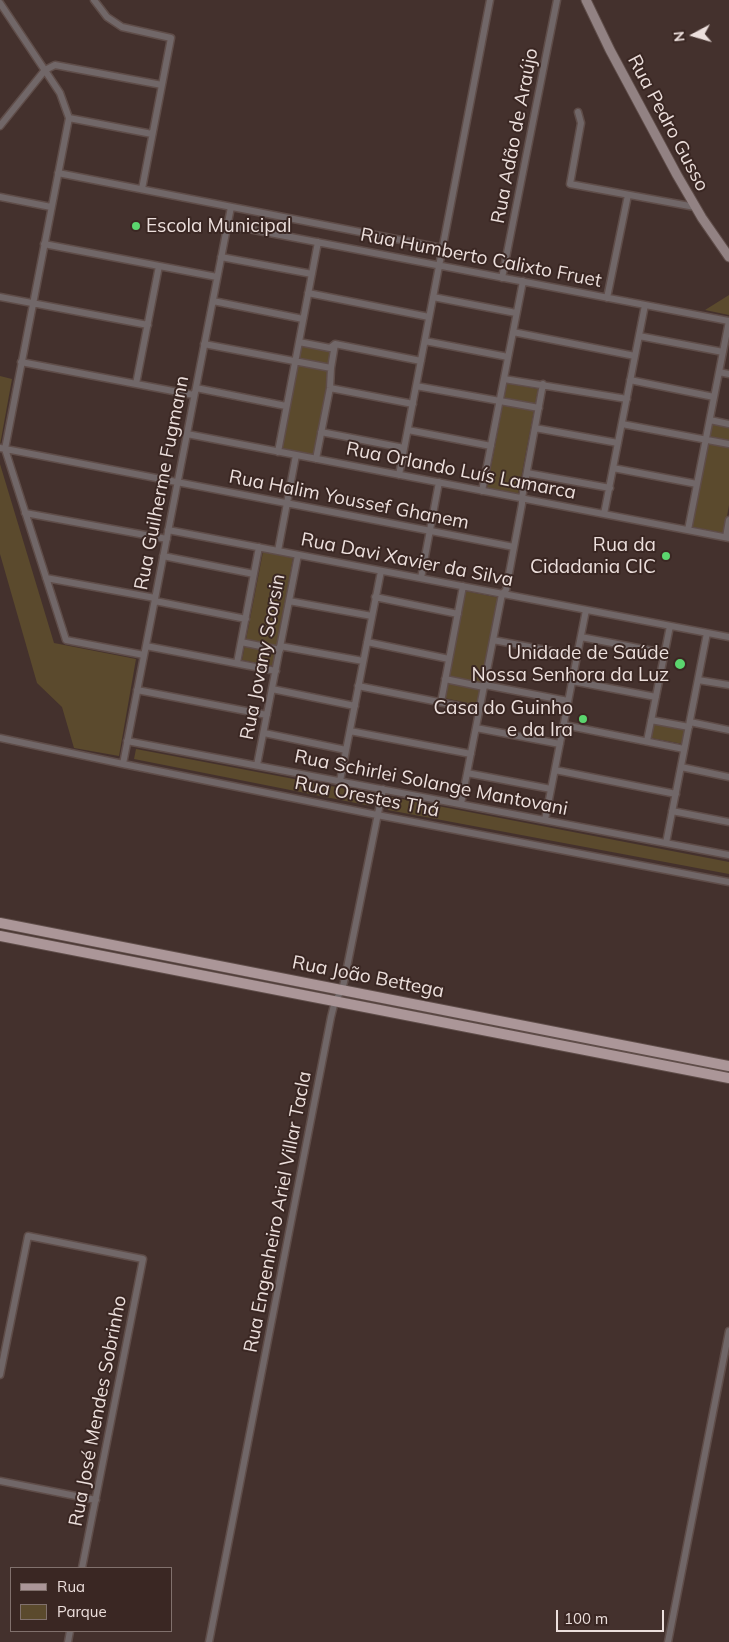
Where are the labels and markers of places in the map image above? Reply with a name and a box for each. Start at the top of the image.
place label: Escola Municipal [146,215,292,237]
marker: Escola Municipal [130,220,142,232]
place label: Rua da Cidadania CIC [530,534,656,578]
marker: Rua da Cidadania CIC [660,550,672,562]
place label: Unidade de Saúde Nossa Senhora da Luz [472,642,669,686]
marker: Unidade de Saúde Nossa Senhora da Luz [673,657,687,671]
place label: Casa do Guinho e da Ira [433,697,573,741]
marker: Casa do Guinho e da Ira [577,713,589,725]

